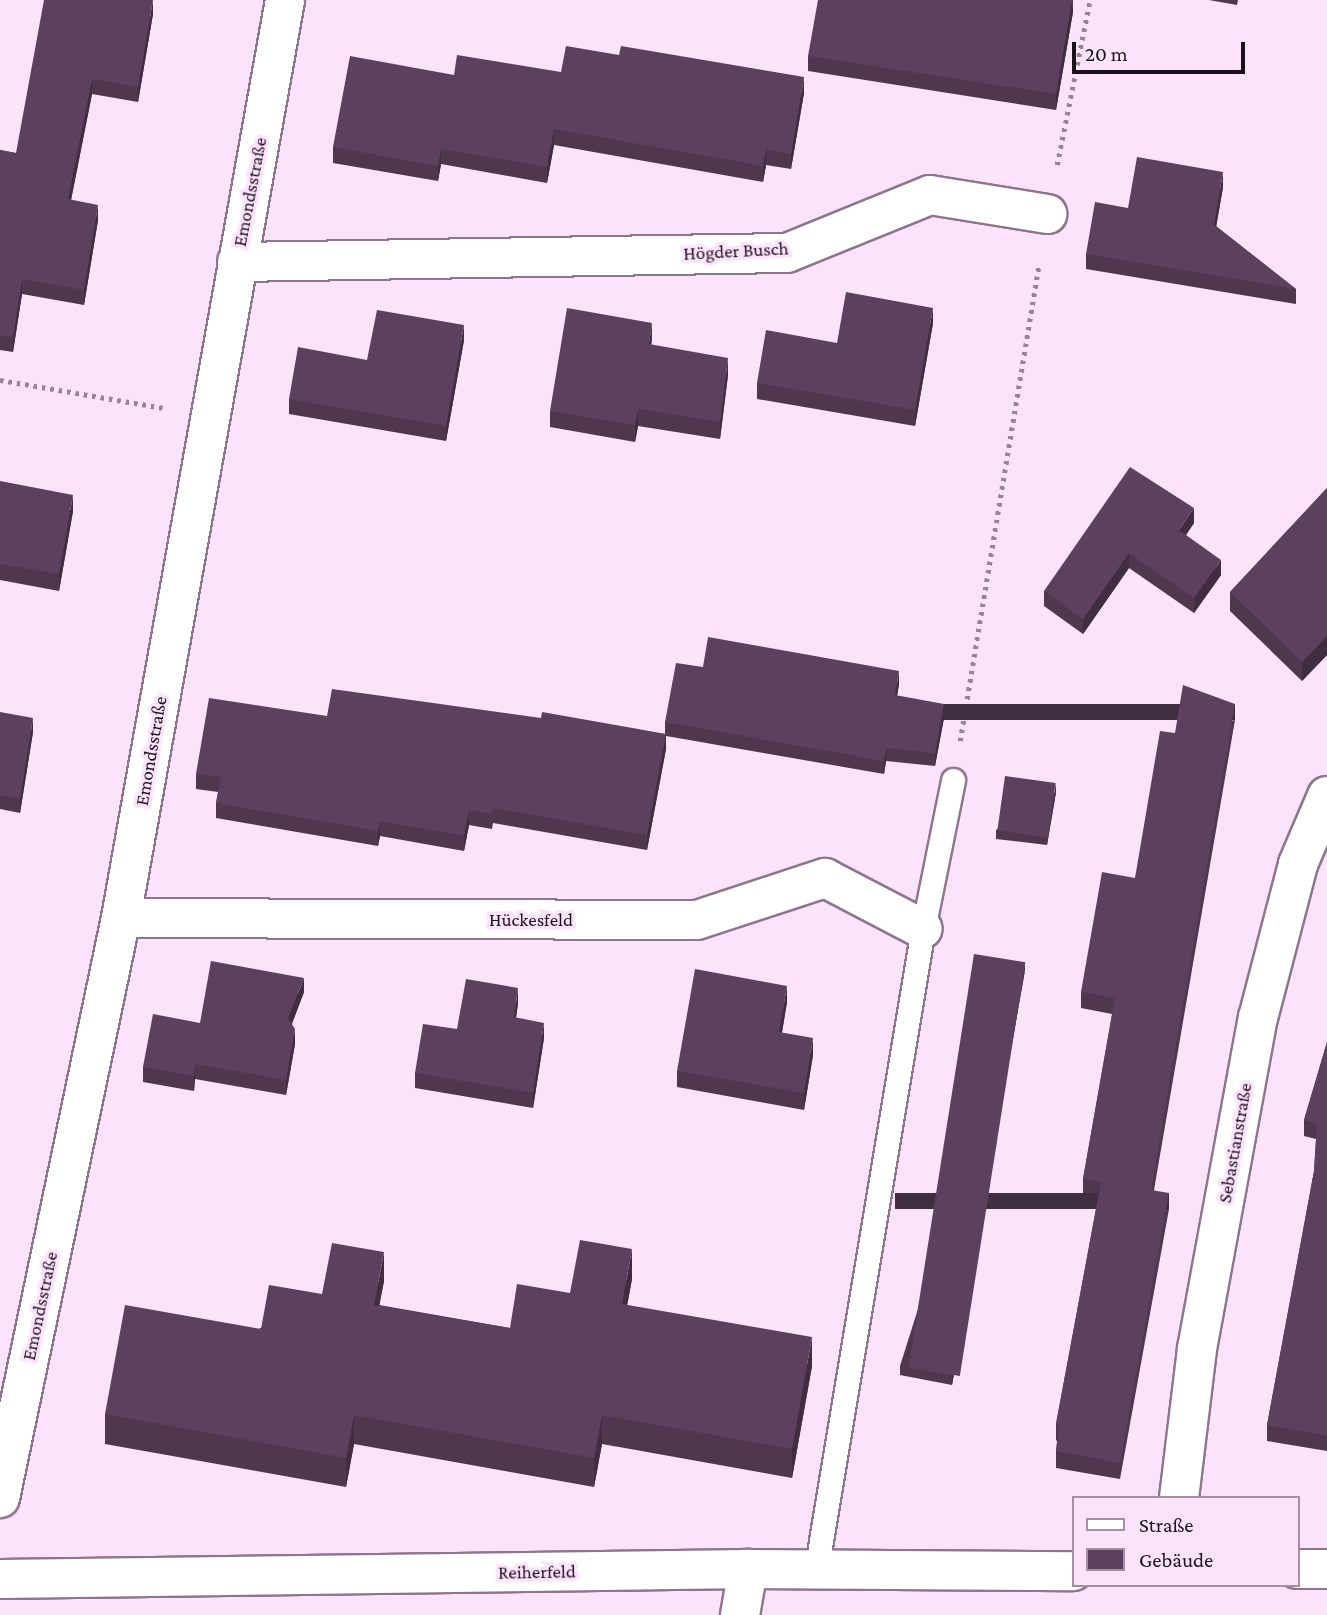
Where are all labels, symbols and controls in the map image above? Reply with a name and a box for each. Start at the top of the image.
scale bar [1075,28,1248,72]
text: 20 m [1085,42,1128,66]
street label: Emondsstraße [228,136,272,248]
street label: Högder Busch [683,237,789,265]
street label: Emondsstraße [130,695,172,807]
street label: Hückesfeld [489,909,573,931]
street label: Sebastianstraße [1213,1081,1257,1205]
street label: Emondsstraße [17,1250,63,1362]
legend [1072,1496,1299,1587]
text: Straße [1139,1513,1193,1537]
text: Gebäude [1139,1548,1213,1572]
street label: Reiherfeld [498,1560,576,1584]

